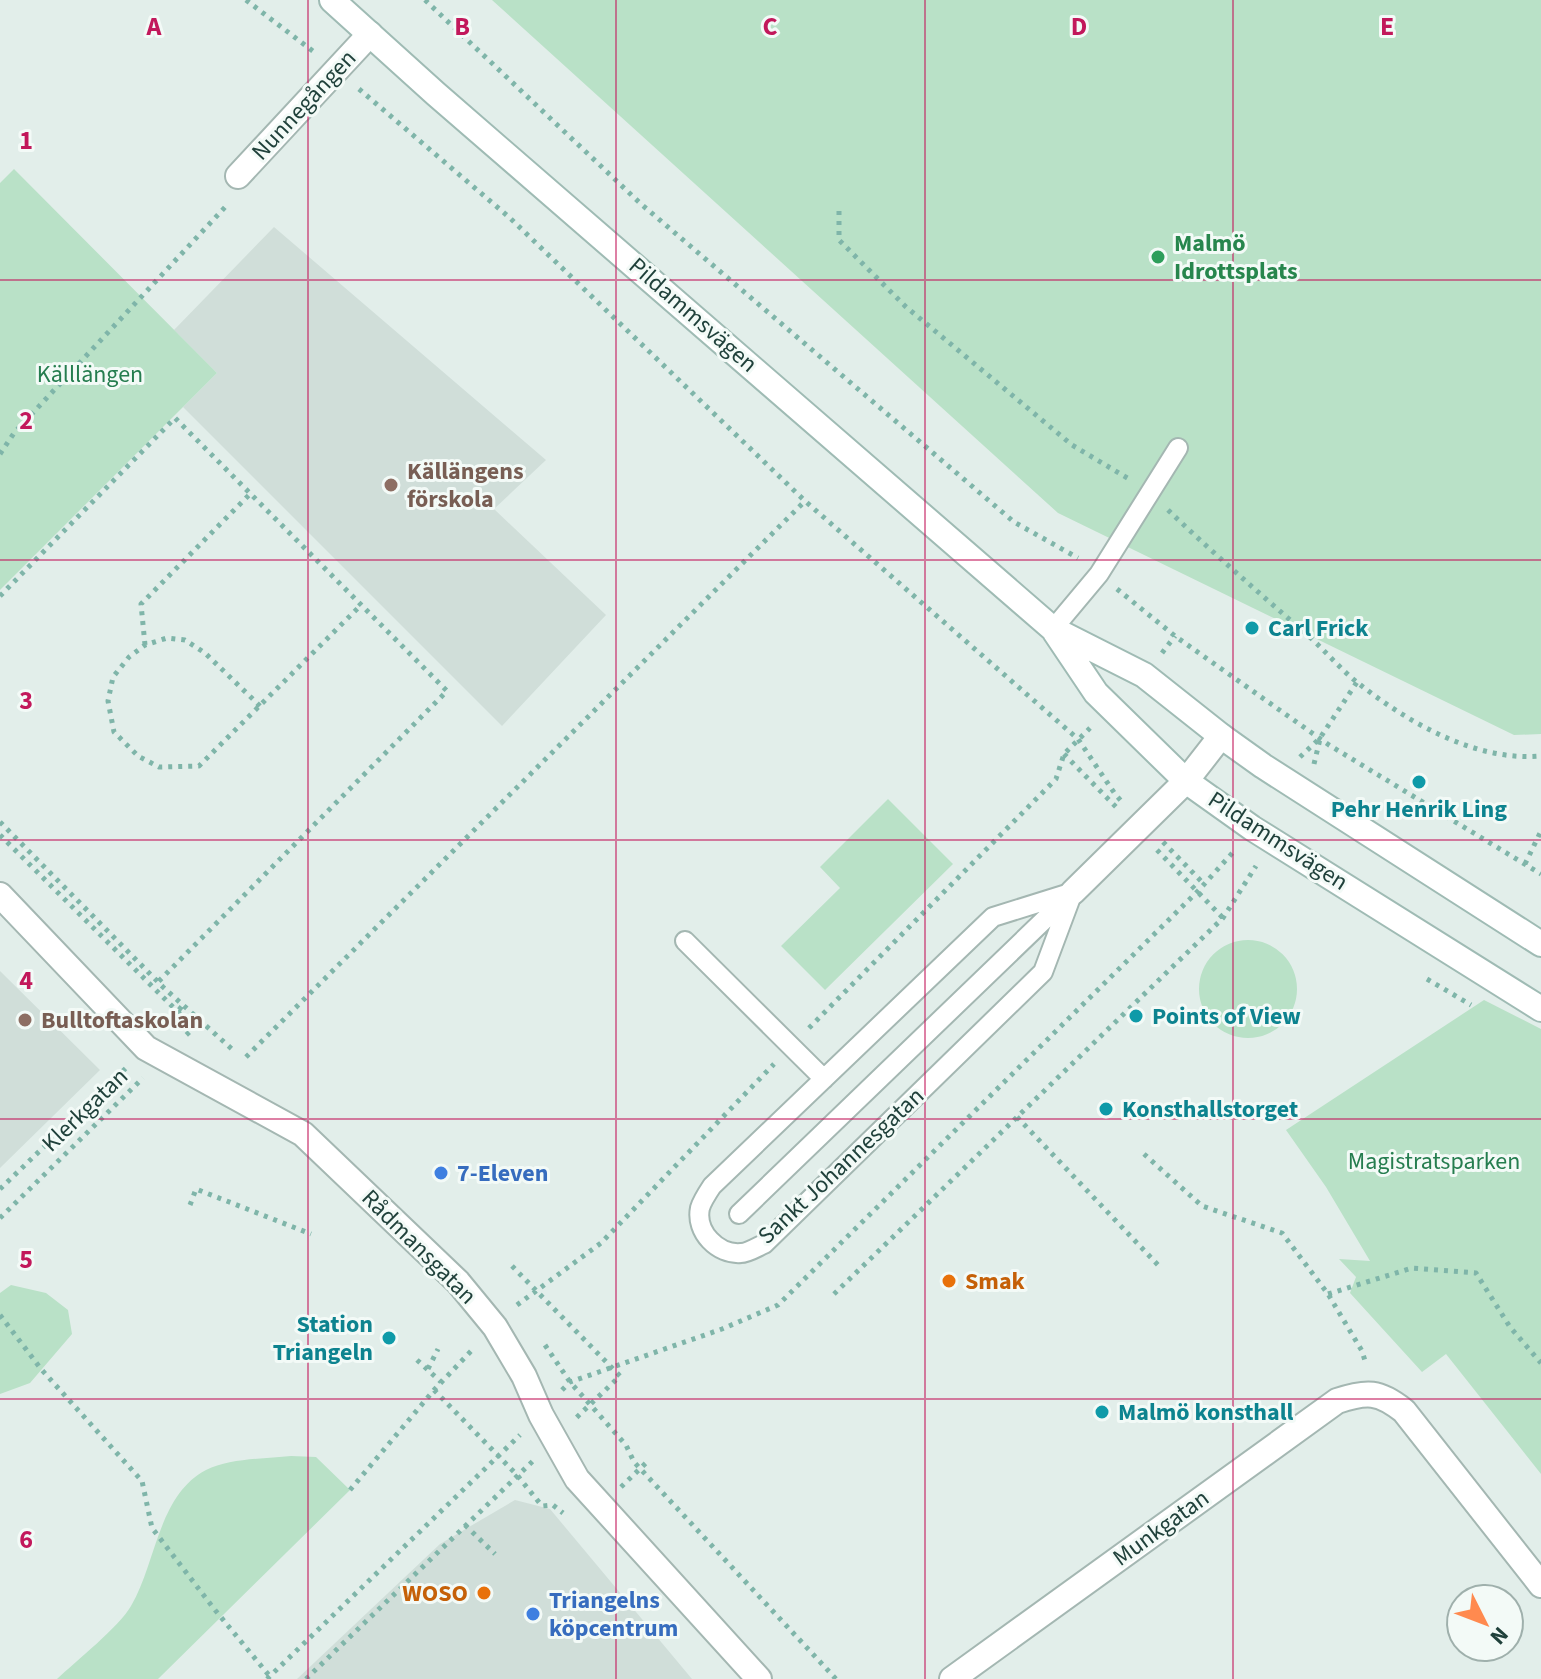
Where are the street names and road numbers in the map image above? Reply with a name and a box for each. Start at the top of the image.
street label: Nunnegången [243,42,365,168]
street label: Pildammsvägen [621,249,765,381]
street label: Pildammsvägen [1201,783,1355,899]
street label: Klerkgatan [34,1060,136,1160]
street label: Sankt Johannesgatan [750,1079,932,1253]
street label: Rådmansgatan [353,1181,485,1313]
street label: Munkgatan [1106,1481,1216,1575]

